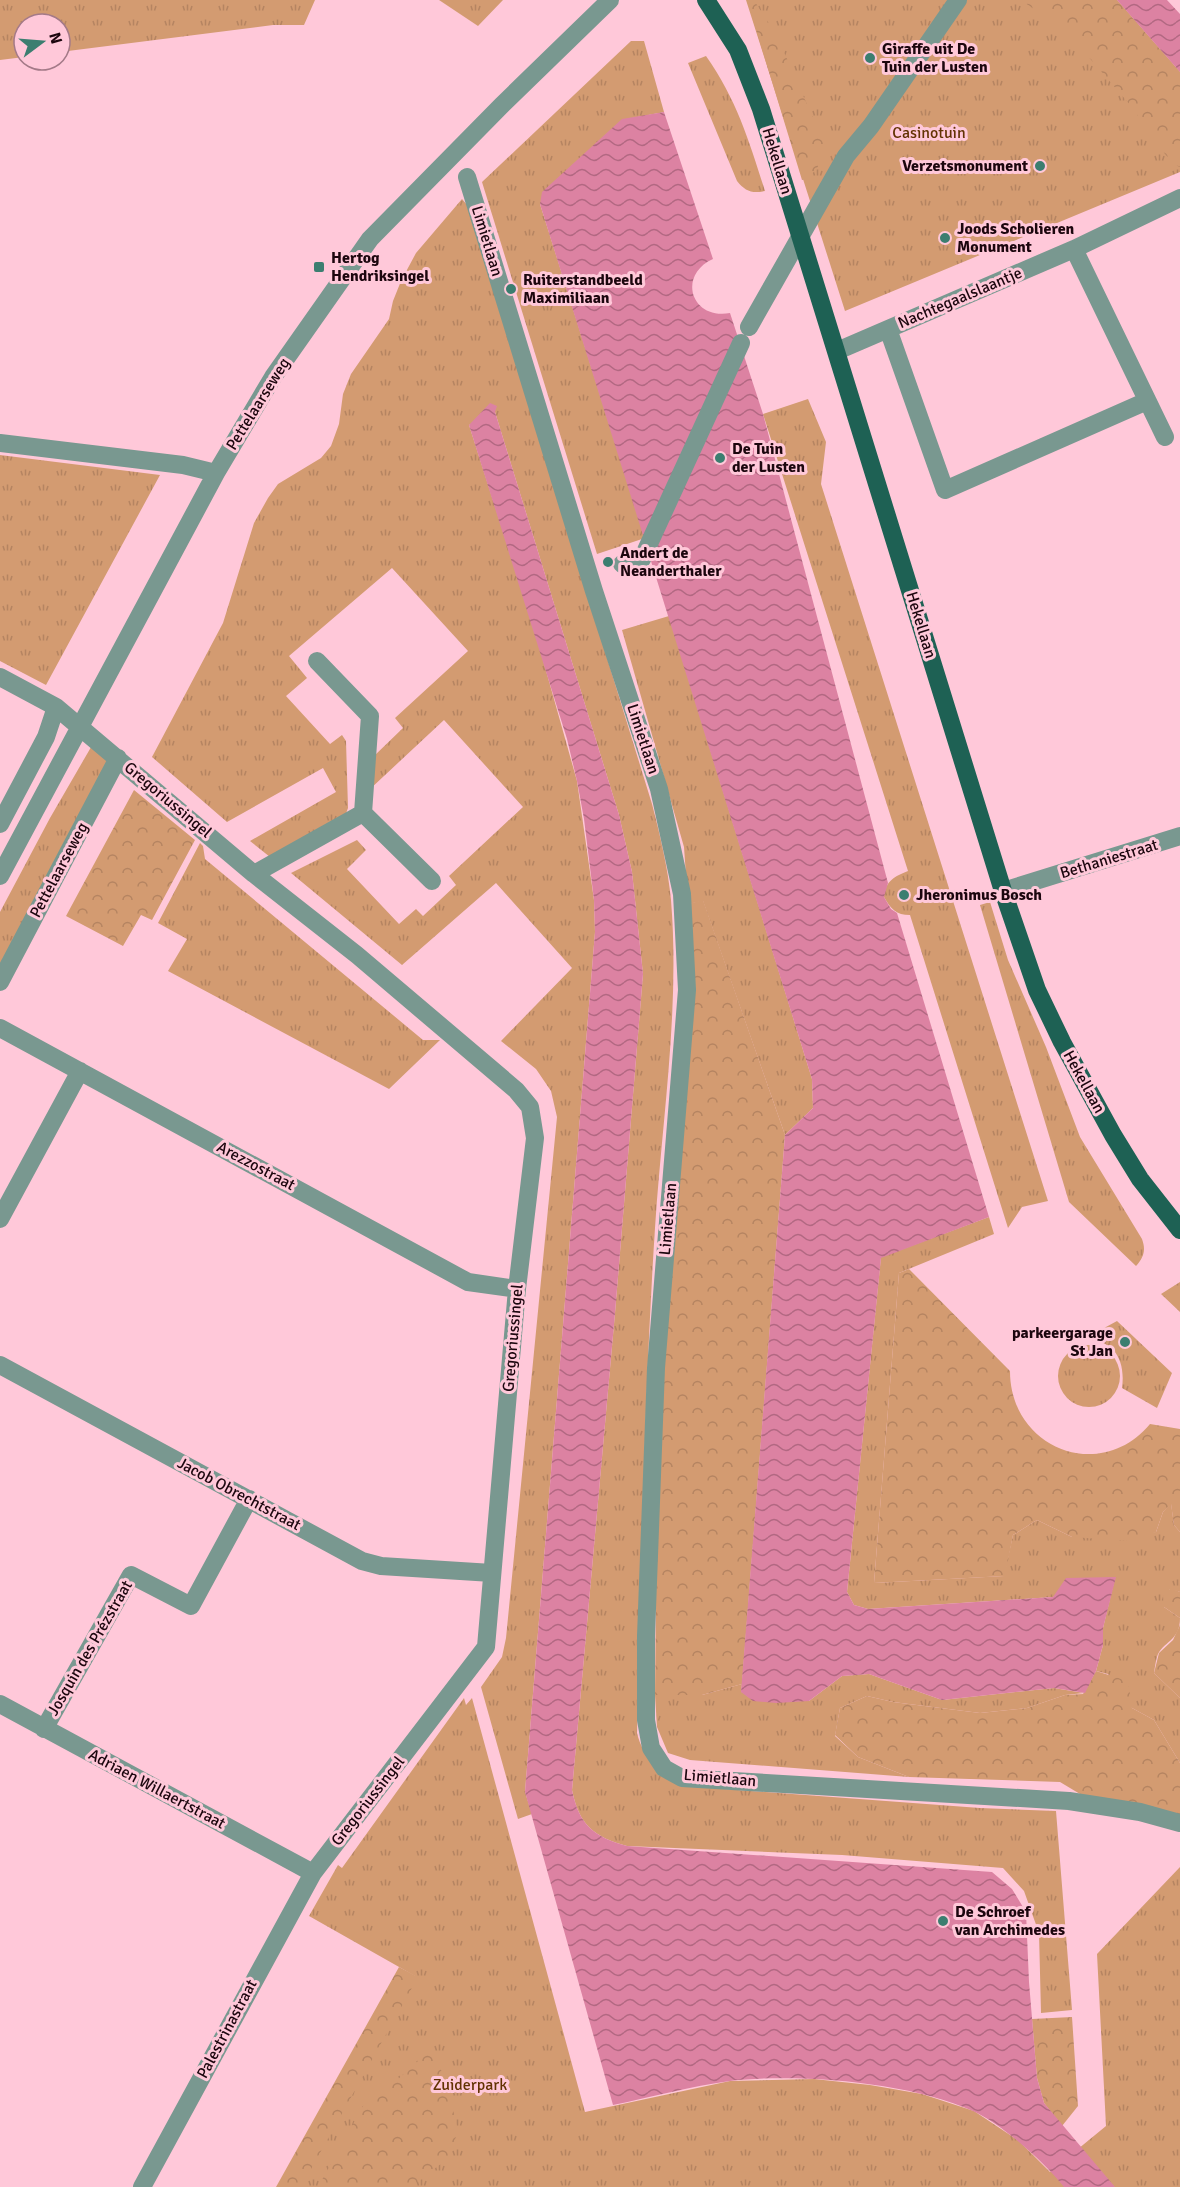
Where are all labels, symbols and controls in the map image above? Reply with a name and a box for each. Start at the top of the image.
north arrow [12,12,72,72]
text: N [44,30,67,46]
place label: Giraffe uit De Tuin der Lusten [882,39,988,77]
marker: Giraffe uit De Tuin der Lusten [863,51,877,65]
park label: Casinotuin [892,123,966,143]
street label: Hekellaan [757,125,797,197]
place label: Verzetsmonument [902,156,1028,176]
marker: Verzetsmonument [1033,159,1047,173]
street label: Limietlaan [467,203,507,279]
place label: Joods Scholieren Monument [957,219,1075,257]
marker: Joods Scholieren Monument [938,231,952,245]
place label: Hertog Hendriksingel [331,248,429,286]
marker: Hertog Hendriksingel [312,260,326,274]
street label: Nachtegaalslaantje [895,263,1025,333]
place label: Ruiterstandbeeld Maximiliaan [523,270,643,308]
marker: Ruiterstandbeeld Maximiliaan [504,282,518,296]
street label: Pettelaarseweg [222,354,294,454]
place label: De Tuin der Lusten [732,439,805,477]
marker: De Tuin der Lusten [713,451,727,465]
place label: Andert de Neanderthaler [620,543,722,581]
marker: Andert de Neanderthaler [601,555,615,569]
street label: Hekellaan [901,589,941,661]
street label: Limietlaan [622,701,664,777]
street label: Gregoriussingel [120,758,216,843]
street label: Pettelaarseweg [25,819,93,921]
street label: Bethaniestraat [1058,835,1161,883]
place label: Jheronimus Bosch [916,885,1042,905]
marker: Jheronimus Bosch [897,888,911,902]
street label: Hekellaan [1059,1047,1109,1117]
street label: Arezzostraat [213,1137,299,1195]
street label: Limietlaan [655,1182,681,1256]
street label: Gregoriussingel [498,1283,528,1393]
place label: parkeergarage St Jan [1012,1323,1113,1361]
marker: parkeergarage St Jan [1118,1335,1132,1349]
street label: Jacob Obrechtstraat [174,1453,305,1535]
street label: Josquin des Prézstraat [43,1576,137,1719]
street label: Adriaen Willaertstraat [85,1744,229,1834]
street label: Gregoriussingel [327,1752,409,1850]
street label: Limietlaan [683,1765,757,1791]
place label: De Schroef van Archimedes [954,1902,1065,1940]
marker: De Schroef van Archimedes [936,1914,950,1928]
street label: Palestrinastraat [192,1976,262,2082]
park label: Zuiderpark [433,2075,507,2095]

